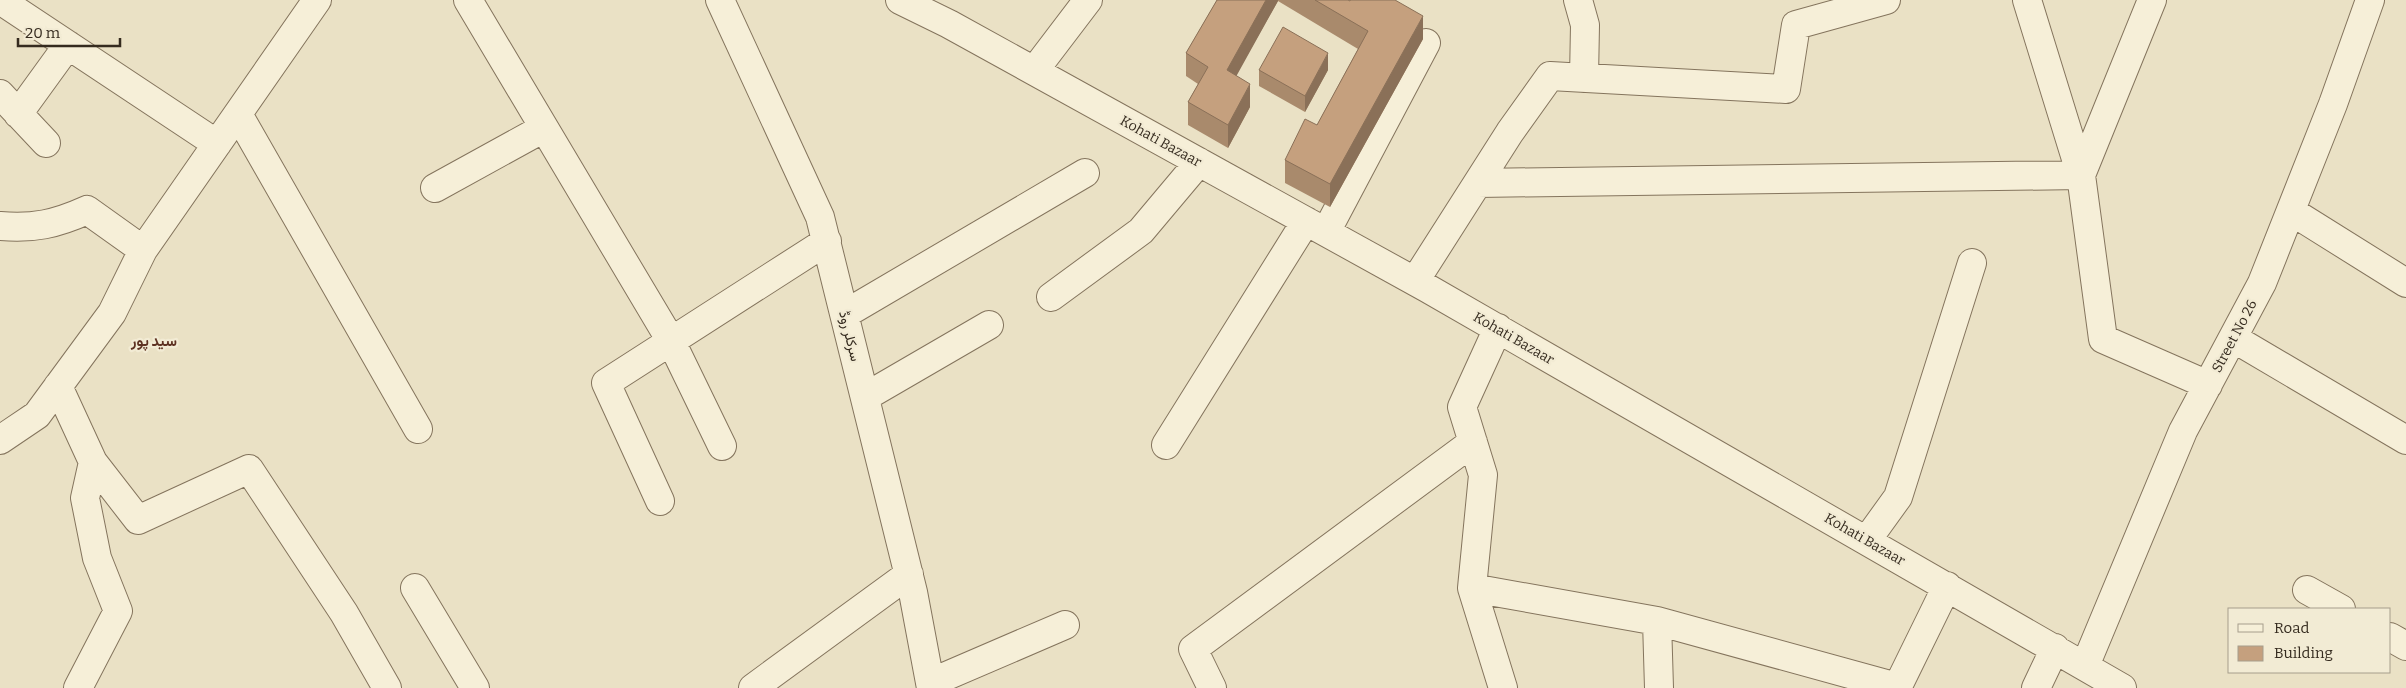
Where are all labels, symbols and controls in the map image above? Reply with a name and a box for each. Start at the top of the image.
scale bar [18,15,120,47]
text: 20 m [25,24,61,42]
street label: Kohati Bazaar [1117,112,1204,171]
street label: Street No 26 [2208,297,2261,375]
street label: Kohati Bazaar [1470,308,1557,368]
street label: سرکلر روڈ [835,309,864,363]
district label: سید پور [130,332,177,351]
street label: Kohati Bazaar [1821,509,1908,569]
legend [2228,608,2391,673]
text: Road [2274,619,2309,637]
text: Building [2274,644,2333,662]

